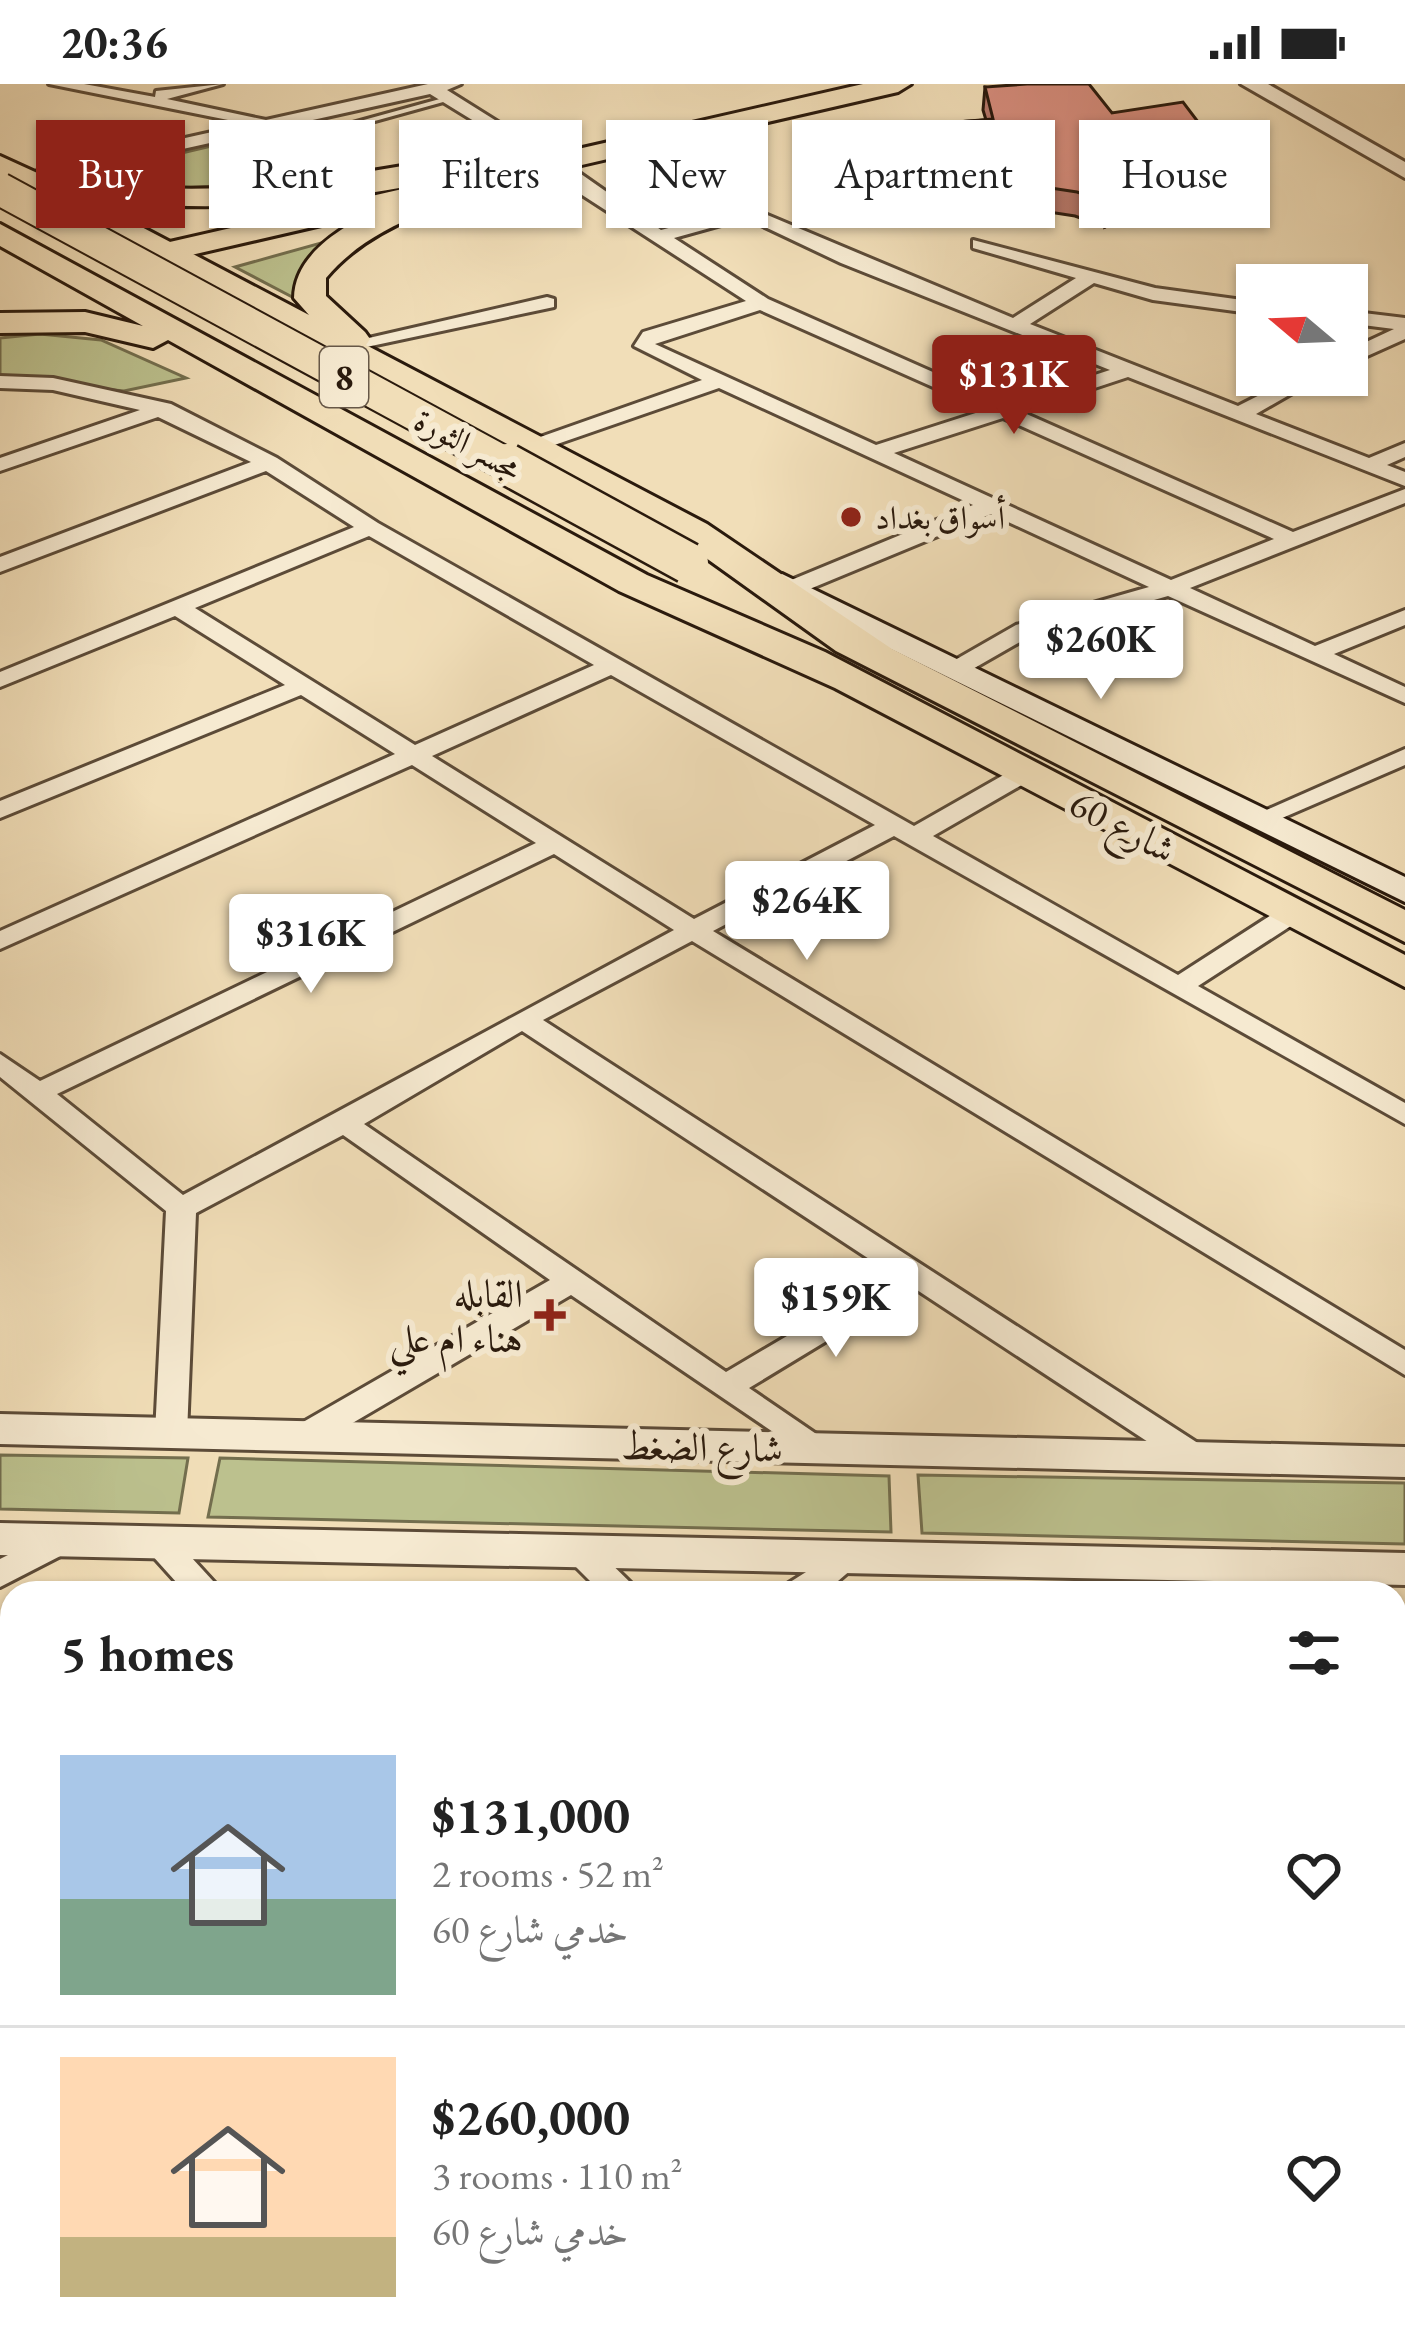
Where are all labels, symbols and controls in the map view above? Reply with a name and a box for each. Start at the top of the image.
text: 20:36 [60,13,168,71]
chip: Buy [36,120,185,228]
chip: Rent [209,120,375,228]
chip: Filters [399,120,582,228]
chip: New [606,120,768,228]
chip: Apartment [792,120,1055,228]
chip: House [1079,120,1270,228]
north arrow [1236,264,1368,396]
map controls [1236,264,1368,396]
pin: $131K [930,335,1098,437]
road number: 8 [320,347,368,407]
text: $131K [959,348,1069,399]
street label: مجسر الثورة [407,398,529,491]
place label: أسواق بغداد [875,494,1005,539]
marker: أسواق بغداد [838,504,864,530]
pin: $260K [1017,600,1185,702]
text: $260K [1046,613,1156,664]
street label: شارع 60 [1058,777,1185,881]
pin: $264K [723,861,891,963]
text: $264K [752,874,862,925]
pin: $316K [227,894,395,996]
text: $316K [256,907,366,958]
pin: $159K [752,1258,920,1360]
place label: القابله هناء ام علي [389,1268,523,1376]
text: $159K [781,1271,891,1322]
marker: القابله هناء ام علي [534,1299,566,1331]
street label: شارع الضغط [620,1420,784,1481]
text: 5 homes [60,1620,234,1686]
icon: filters [1281,1620,1347,1686]
text: $131,000 [432,1782,630,1848]
icon: home [156,1803,300,1947]
icon: heart [1281,1842,1347,1908]
text: 2 rooms · 52 m² [432,1848,664,1899]
text: خدمي شارع 60 [432,1904,628,1955]
text: $260,000 [432,2084,630,2150]
icon: home [156,2105,300,2249]
icon: heart [1281,2144,1347,2210]
text: 3 rooms · 110 m² [432,2150,683,2201]
text: خدمي شارع 60 [432,2206,628,2257]

